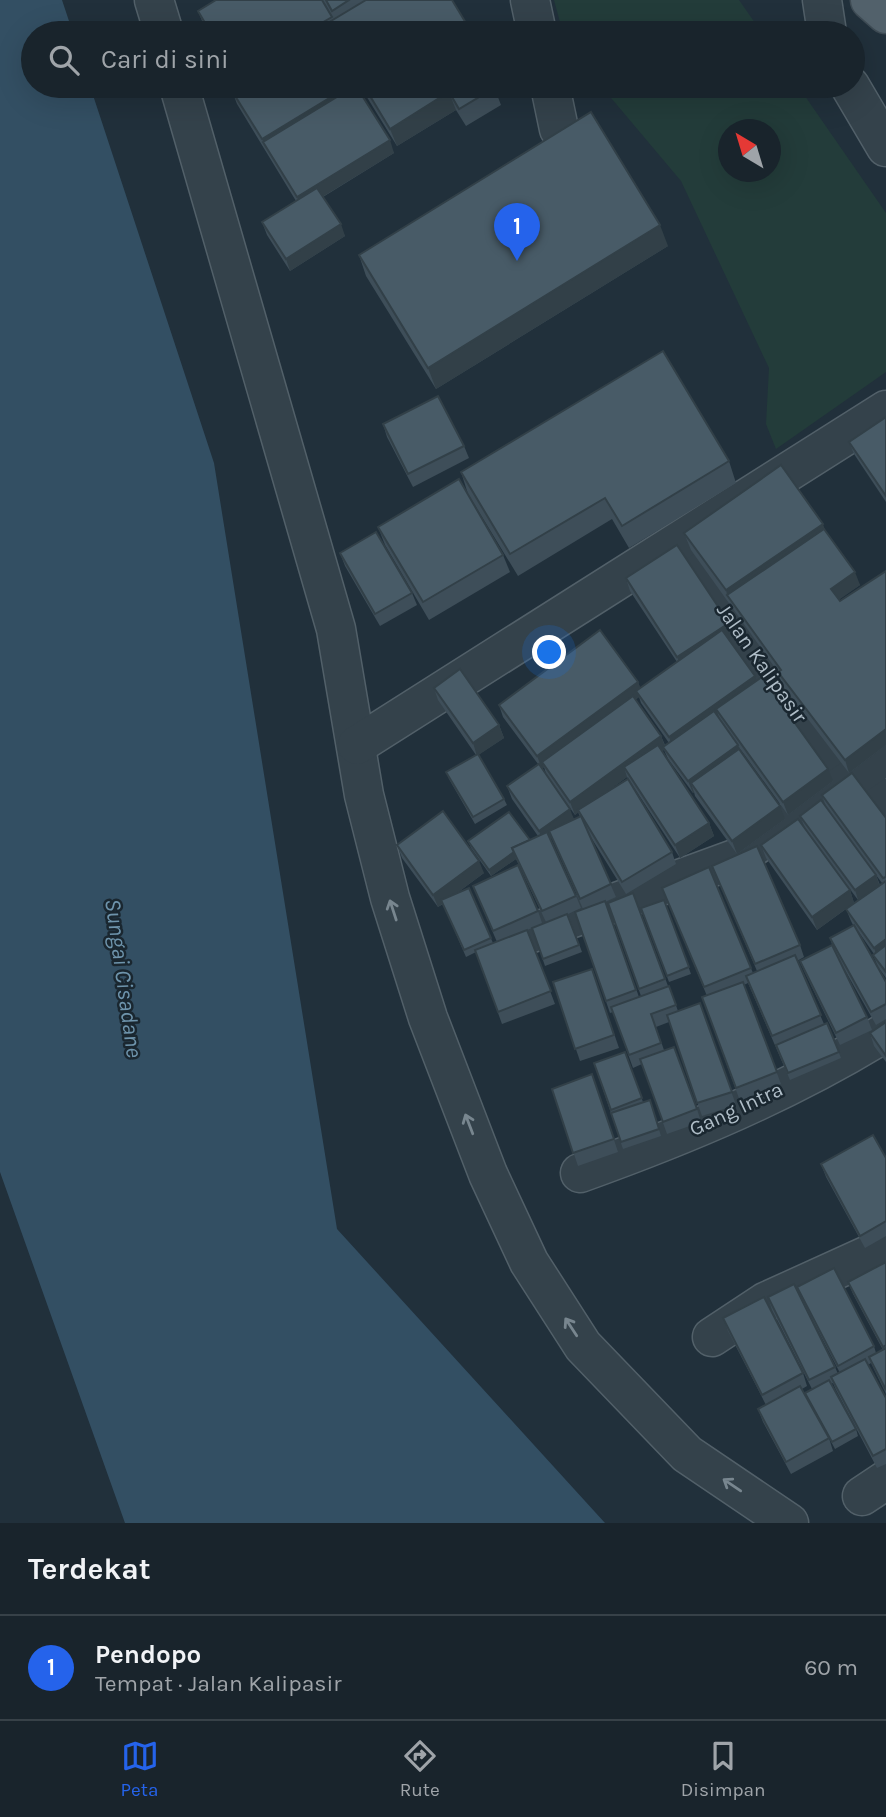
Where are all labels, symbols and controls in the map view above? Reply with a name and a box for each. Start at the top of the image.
search box [21,21,865,98]
icon: search [45,41,83,79]
text: Cari di sini [101,44,229,75]
north arrow [718,119,781,182]
pin: 1 [494,203,540,261]
street label: Jalan Kalipasir [712,599,812,728]
your location [532,635,566,669]
water label: Sungai Cisadane [99,897,148,1060]
one-way arrow [386,899,399,921]
street label: Gang Intra [686,1077,786,1141]
one-way arrow [462,1114,474,1136]
one-way arrow [563,1318,578,1337]
one-way arrow [723,1478,743,1492]
text: Terdekat [28,1551,151,1587]
text: Pendopo [95,1639,201,1670]
text: 1 [47,1654,55,1681]
text: 60 m [804,1654,858,1681]
text: Tempat · Jalan Kalipasir [95,1670,342,1697]
tab: Peta [121,1737,159,1801]
tab: Rute [400,1737,440,1801]
tab: Disimpan [681,1737,765,1801]

